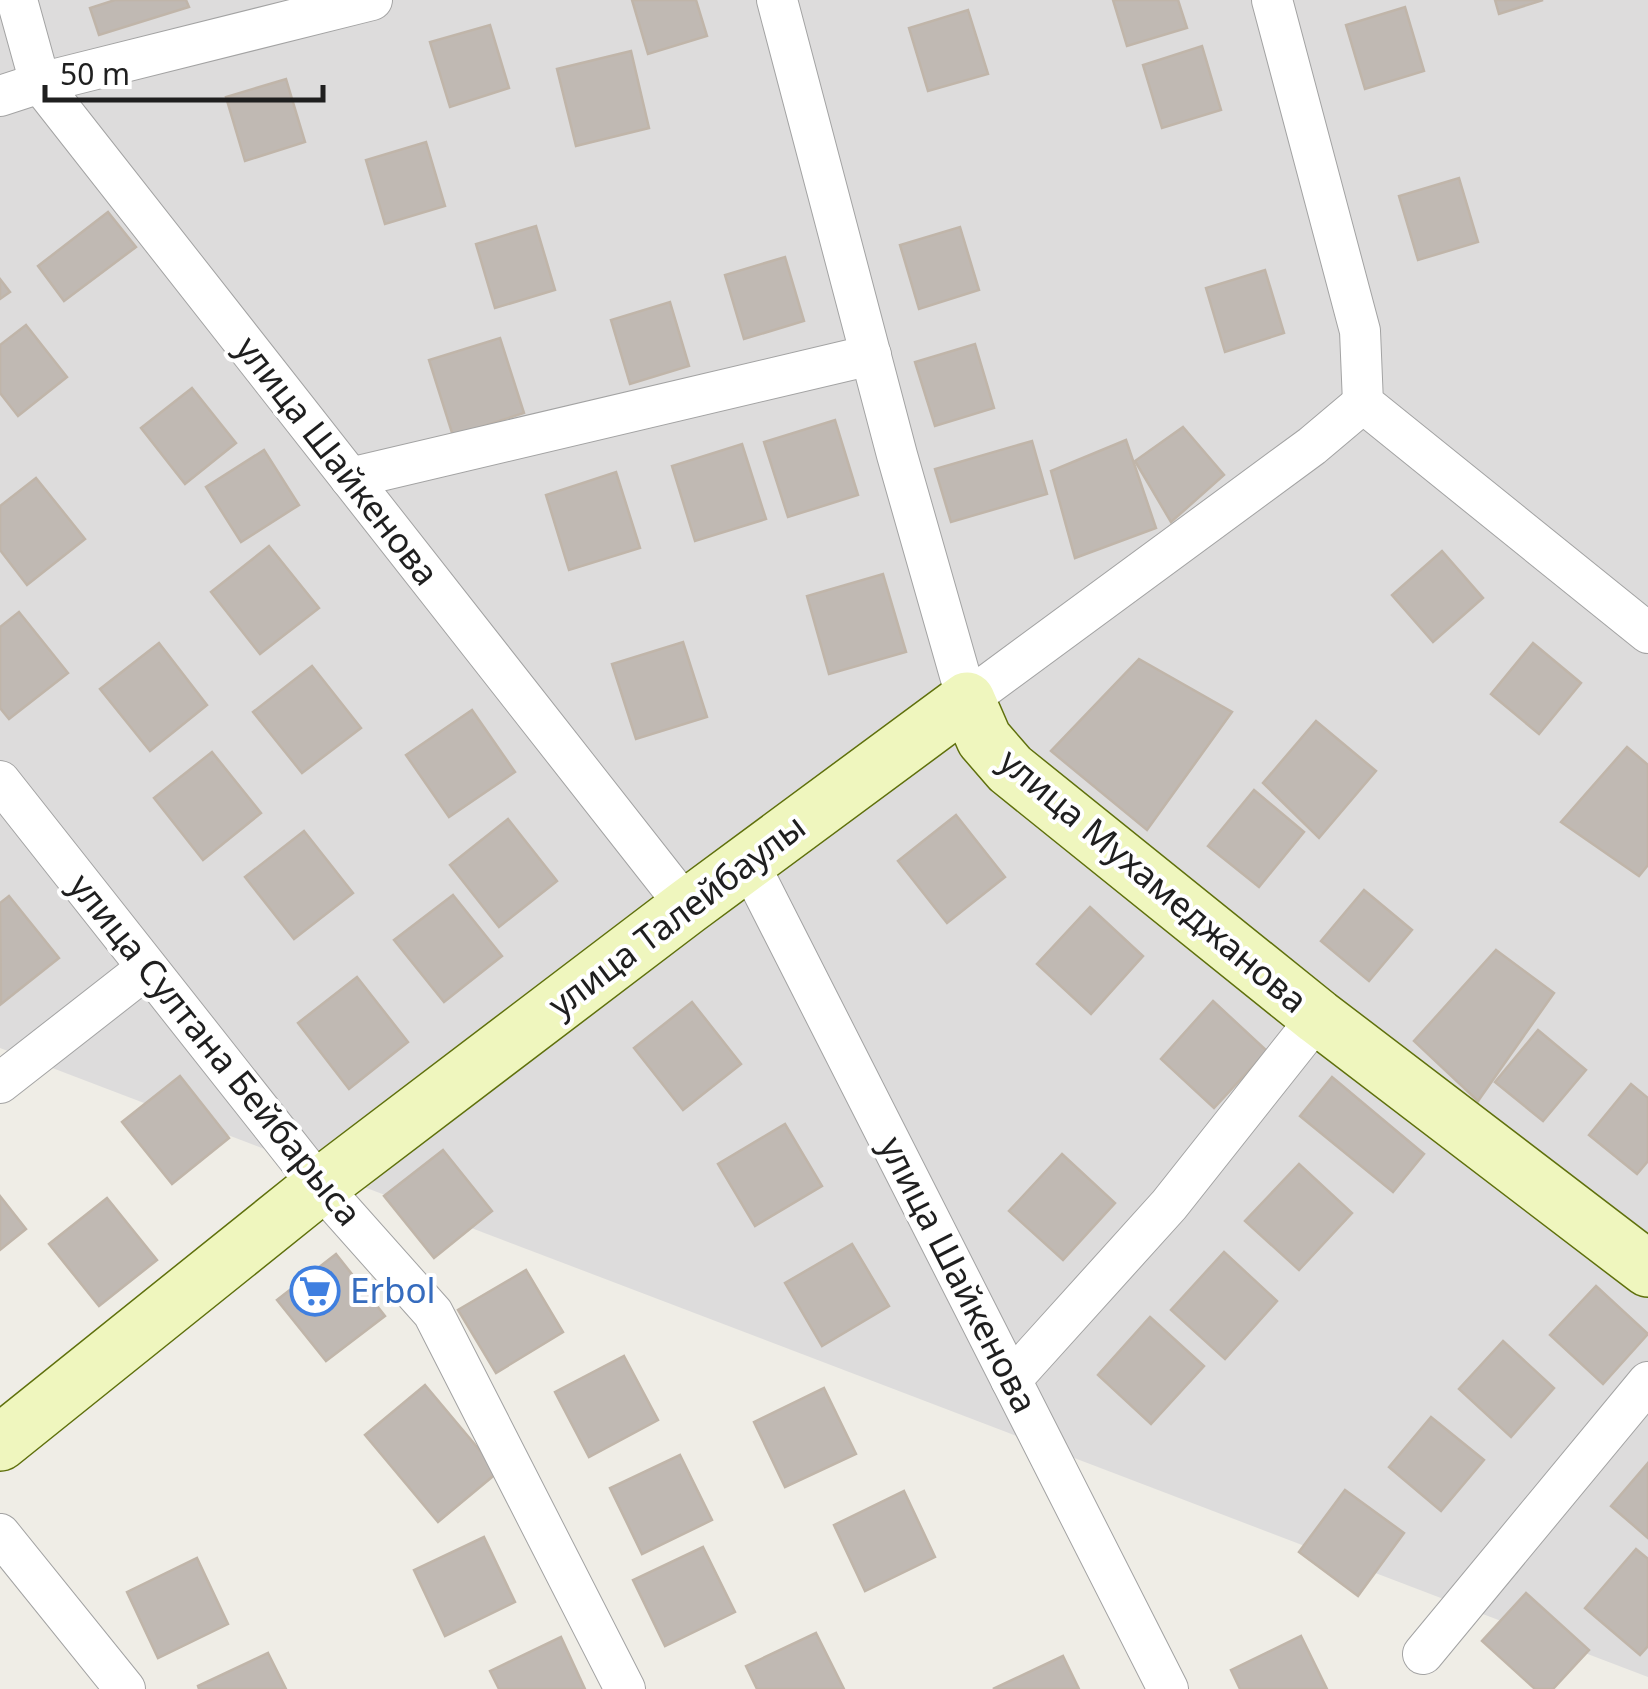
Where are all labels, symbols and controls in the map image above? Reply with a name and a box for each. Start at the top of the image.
scale bar [45,40,322,102]
text: 50 m [60,53,130,94]
street label: улица Шайкенова [226,326,450,594]
street label: улица Мухамеджанова [990,737,1318,1023]
street label: улица Талейбаулы [538,803,814,1027]
street label: улица Султана Бейбарыса [59,863,373,1235]
street label: улица Шайкенова [869,1128,1049,1421]
supermarket icon: Erbol [289,1265,341,1317]
place label: Erbol [350,1266,436,1313]

